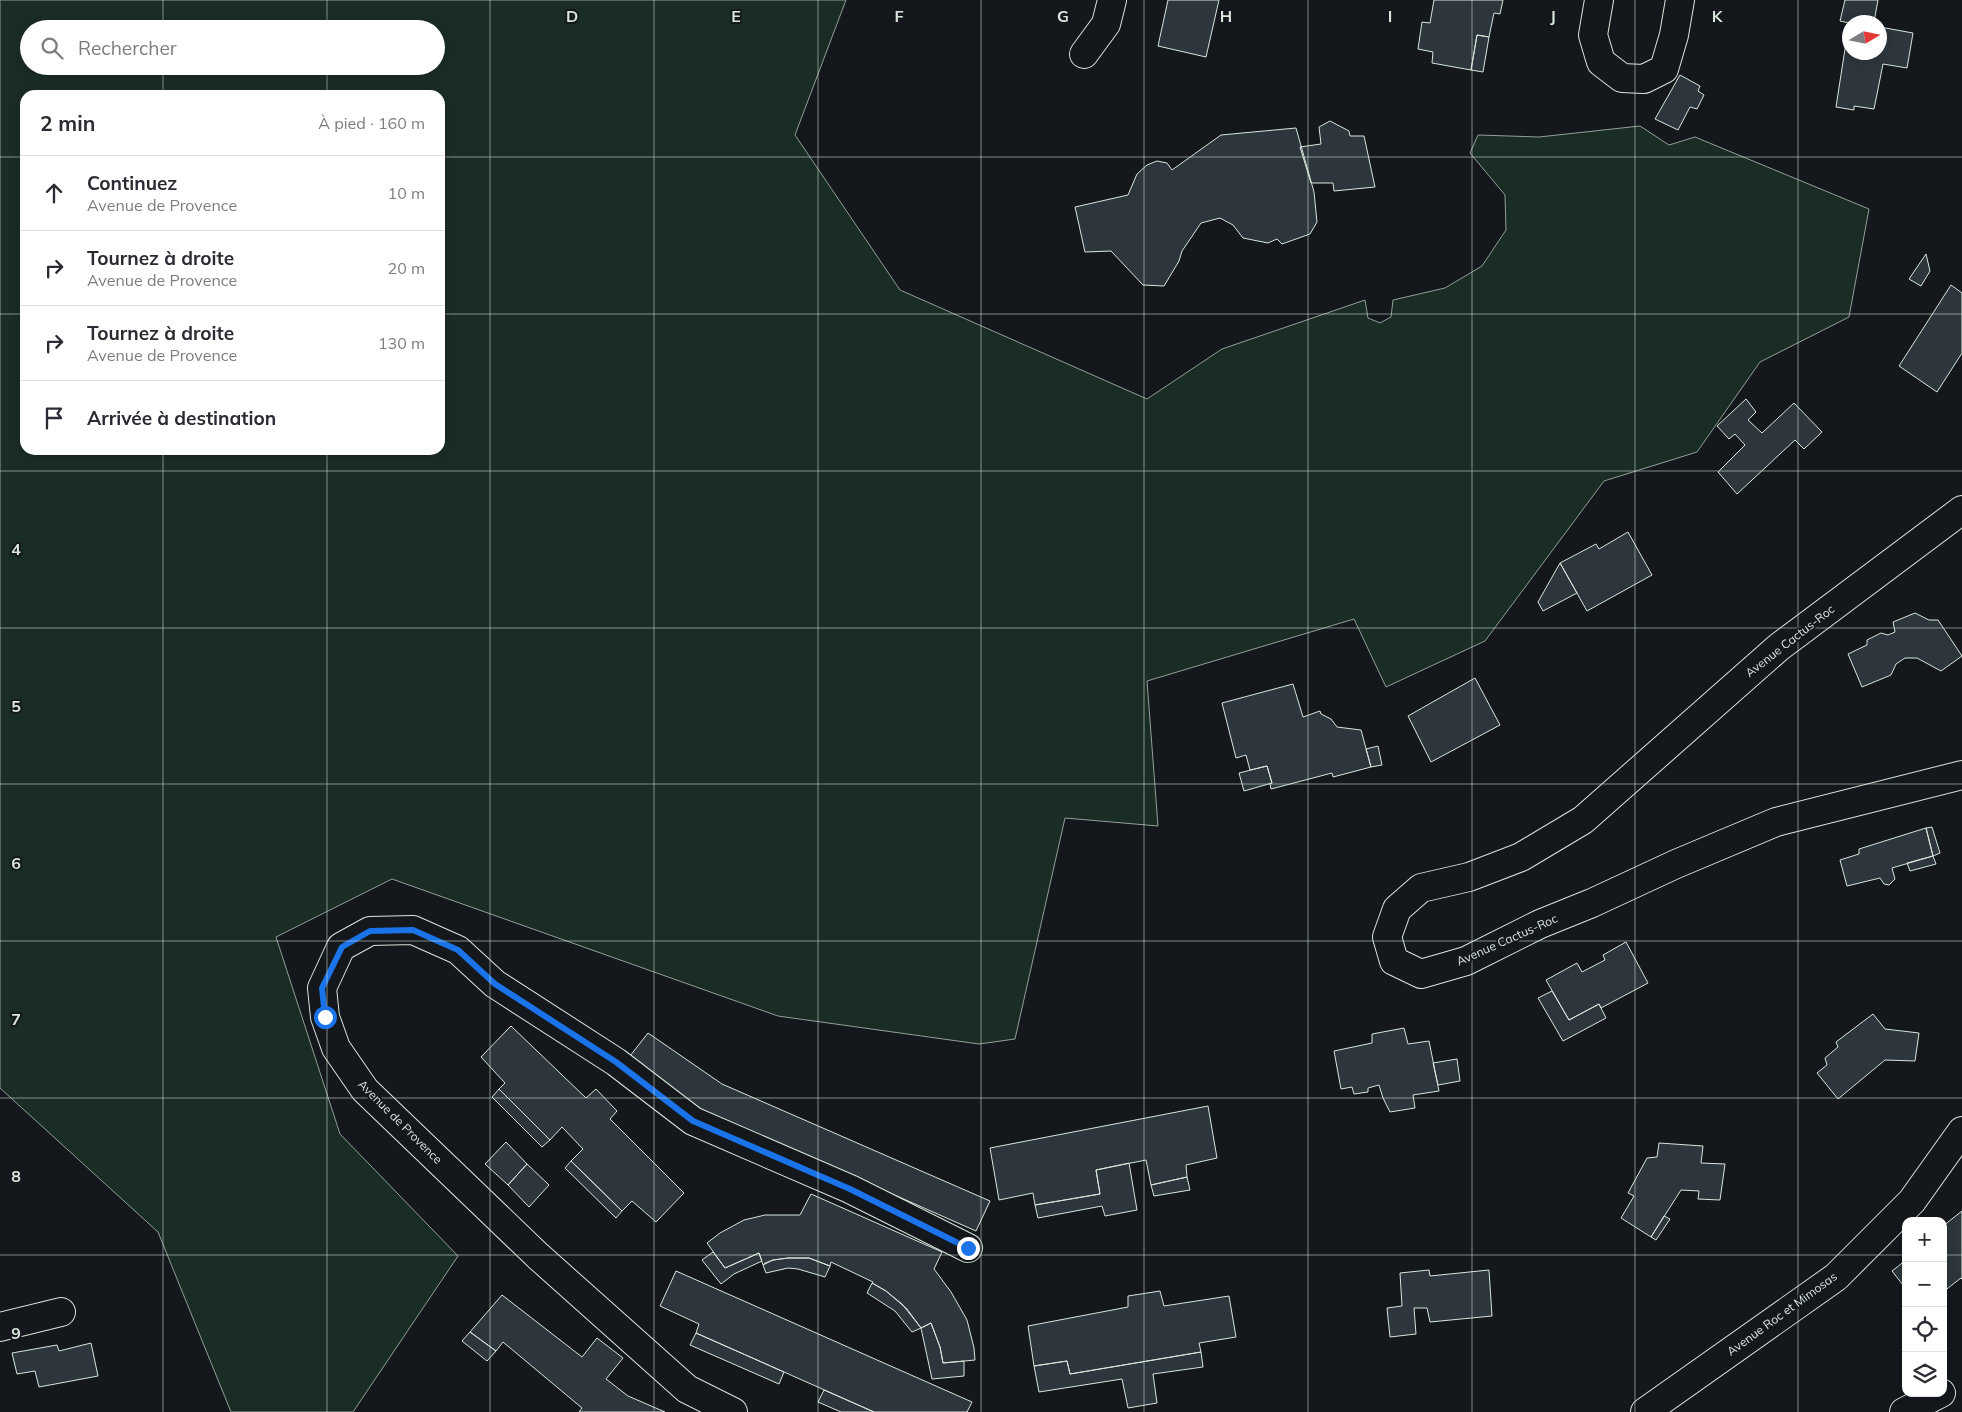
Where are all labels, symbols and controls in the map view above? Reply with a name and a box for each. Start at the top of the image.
text: D [566,6,578,26]
text: E [731,6,741,26]
text: F [894,6,904,26]
text: G [1057,6,1069,26]
text: H [1220,6,1232,26]
text: I [1388,6,1392,26]
text: J [1550,6,1556,26]
text: K [1712,6,1724,26]
north arrow [1842,15,1887,60]
search box [20,20,445,75]
icon: search [38,34,66,62]
text: Rechercher [78,36,177,60]
text: 2 min [40,110,95,136]
text: À pied · 160 m [318,113,425,133]
text: Continuez [87,171,177,195]
icon: ahead [40,179,68,207]
text: 10 m [388,183,425,203]
text: Avenue de Provence [87,195,237,215]
text: Tournez à droite [87,246,234,270]
icon: right [40,254,68,282]
text: 20 m [388,258,425,278]
text: Avenue de Provence [87,270,237,290]
text: Tournez à droite [87,321,234,345]
icon: right [40,329,68,357]
text: 130 m [378,333,425,353]
text: Avenue de Provence [87,345,237,365]
icon: arrive [40,404,68,432]
text: Arrivée à destination [87,406,276,430]
text: 4 [11,539,21,559]
street label: Avenue Cactus-Roc [1742,601,1837,680]
text: 5 [11,696,21,716]
text: 6 [11,853,21,873]
street label: Avenue Cactus-Roc [1454,910,1560,969]
route start [314,1006,337,1029]
text: 7 [11,1009,21,1029]
street label: Avenue de Provence [355,1076,446,1167]
text: 8 [11,1166,21,1186]
map controls [1902,1217,1947,1397]
button: + [1902,1217,1947,1262]
route end [957,1237,980,1260]
button: − [1902,1262,1947,1307]
street label: Avenue Roc et Mimosas [1724,1269,1840,1359]
button: locate [1902,1307,1947,1352]
text: 9 [11,1323,21,1343]
button: layers [1902,1352,1947,1397]

